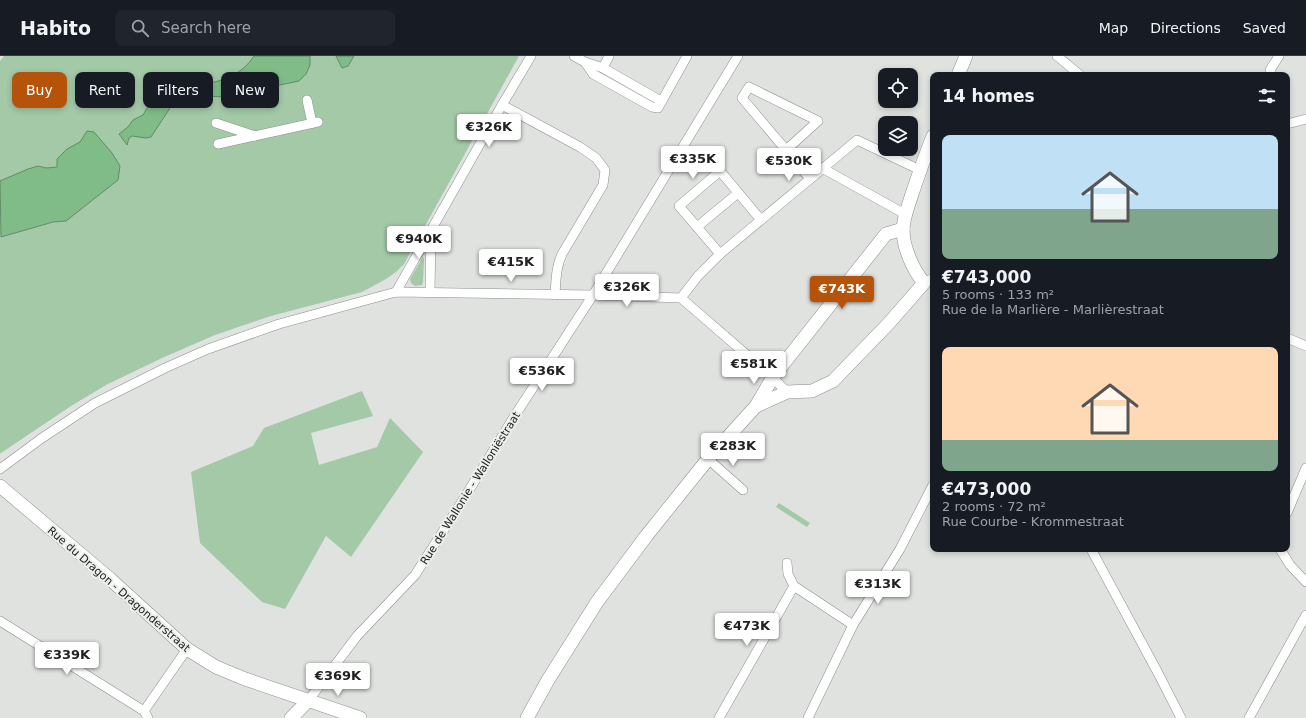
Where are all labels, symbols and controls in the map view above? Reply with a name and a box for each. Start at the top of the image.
search box [115,10,395,46]
text: Habito [20,17,91,39]
icon: search [129,17,151,39]
text: Search here [161,19,251,37]
text: Map [1099,20,1128,36]
text: Directions [1150,20,1221,36]
text: Saved [1243,20,1286,36]
map controls [878,68,918,156]
button: locate [878,68,918,108]
chip: Buy [12,72,67,108]
chip: Rent [75,72,135,108]
chip: Filters [143,72,213,108]
chip: New [221,72,279,108]
icon: filters [1256,85,1278,107]
text: 14 homes [942,86,1035,106]
pin: €326K [461,114,517,148]
button: layers [878,116,918,156]
text: €326K [466,119,512,134]
pin: €335K [665,146,721,180]
pin: €530K [761,148,817,182]
text: €335K [670,151,716,166]
text: €530K [766,153,812,168]
icon: home [1074,161,1146,233]
pin: €940K [391,226,447,260]
text: €940K [396,231,442,246]
pin: €415K [483,249,539,283]
text: €415K [488,254,534,269]
text: €743,000 [942,267,1031,287]
pin: €326K [599,274,655,308]
pin: €743K [814,276,870,310]
text: €326K [604,279,650,294]
text: €743K [819,281,865,296]
text: 5 rooms · 133 m² [942,287,1054,302]
text: Rue de la Marlière - Marlièrestraat [942,302,1164,317]
pin: €581K [726,351,782,385]
text: €581K [731,356,777,371]
pin: €536K [514,358,570,392]
text: €536K [519,363,565,378]
icon: home [1074,373,1146,445]
street label: Rue de Wallonie - Walloniëstraat [418,409,523,567]
pin: €283K [705,433,761,467]
text: €283K [710,438,756,453]
text: €473,000 [942,479,1031,499]
text: 2 rooms · 72 m² [942,499,1046,514]
text: Rue Courbe - Krommestraat [942,514,1124,529]
street label: Rue du Dragon - Dragonderstraat [45,524,193,655]
pin: €313K [850,571,906,605]
text: €313K [855,576,901,591]
pin: €473K [719,613,775,647]
text: €473K [724,618,770,633]
pin: €339K [39,642,95,676]
text: €339K [44,647,90,662]
pin: €369K [310,663,366,697]
text: €369K [315,668,361,683]

